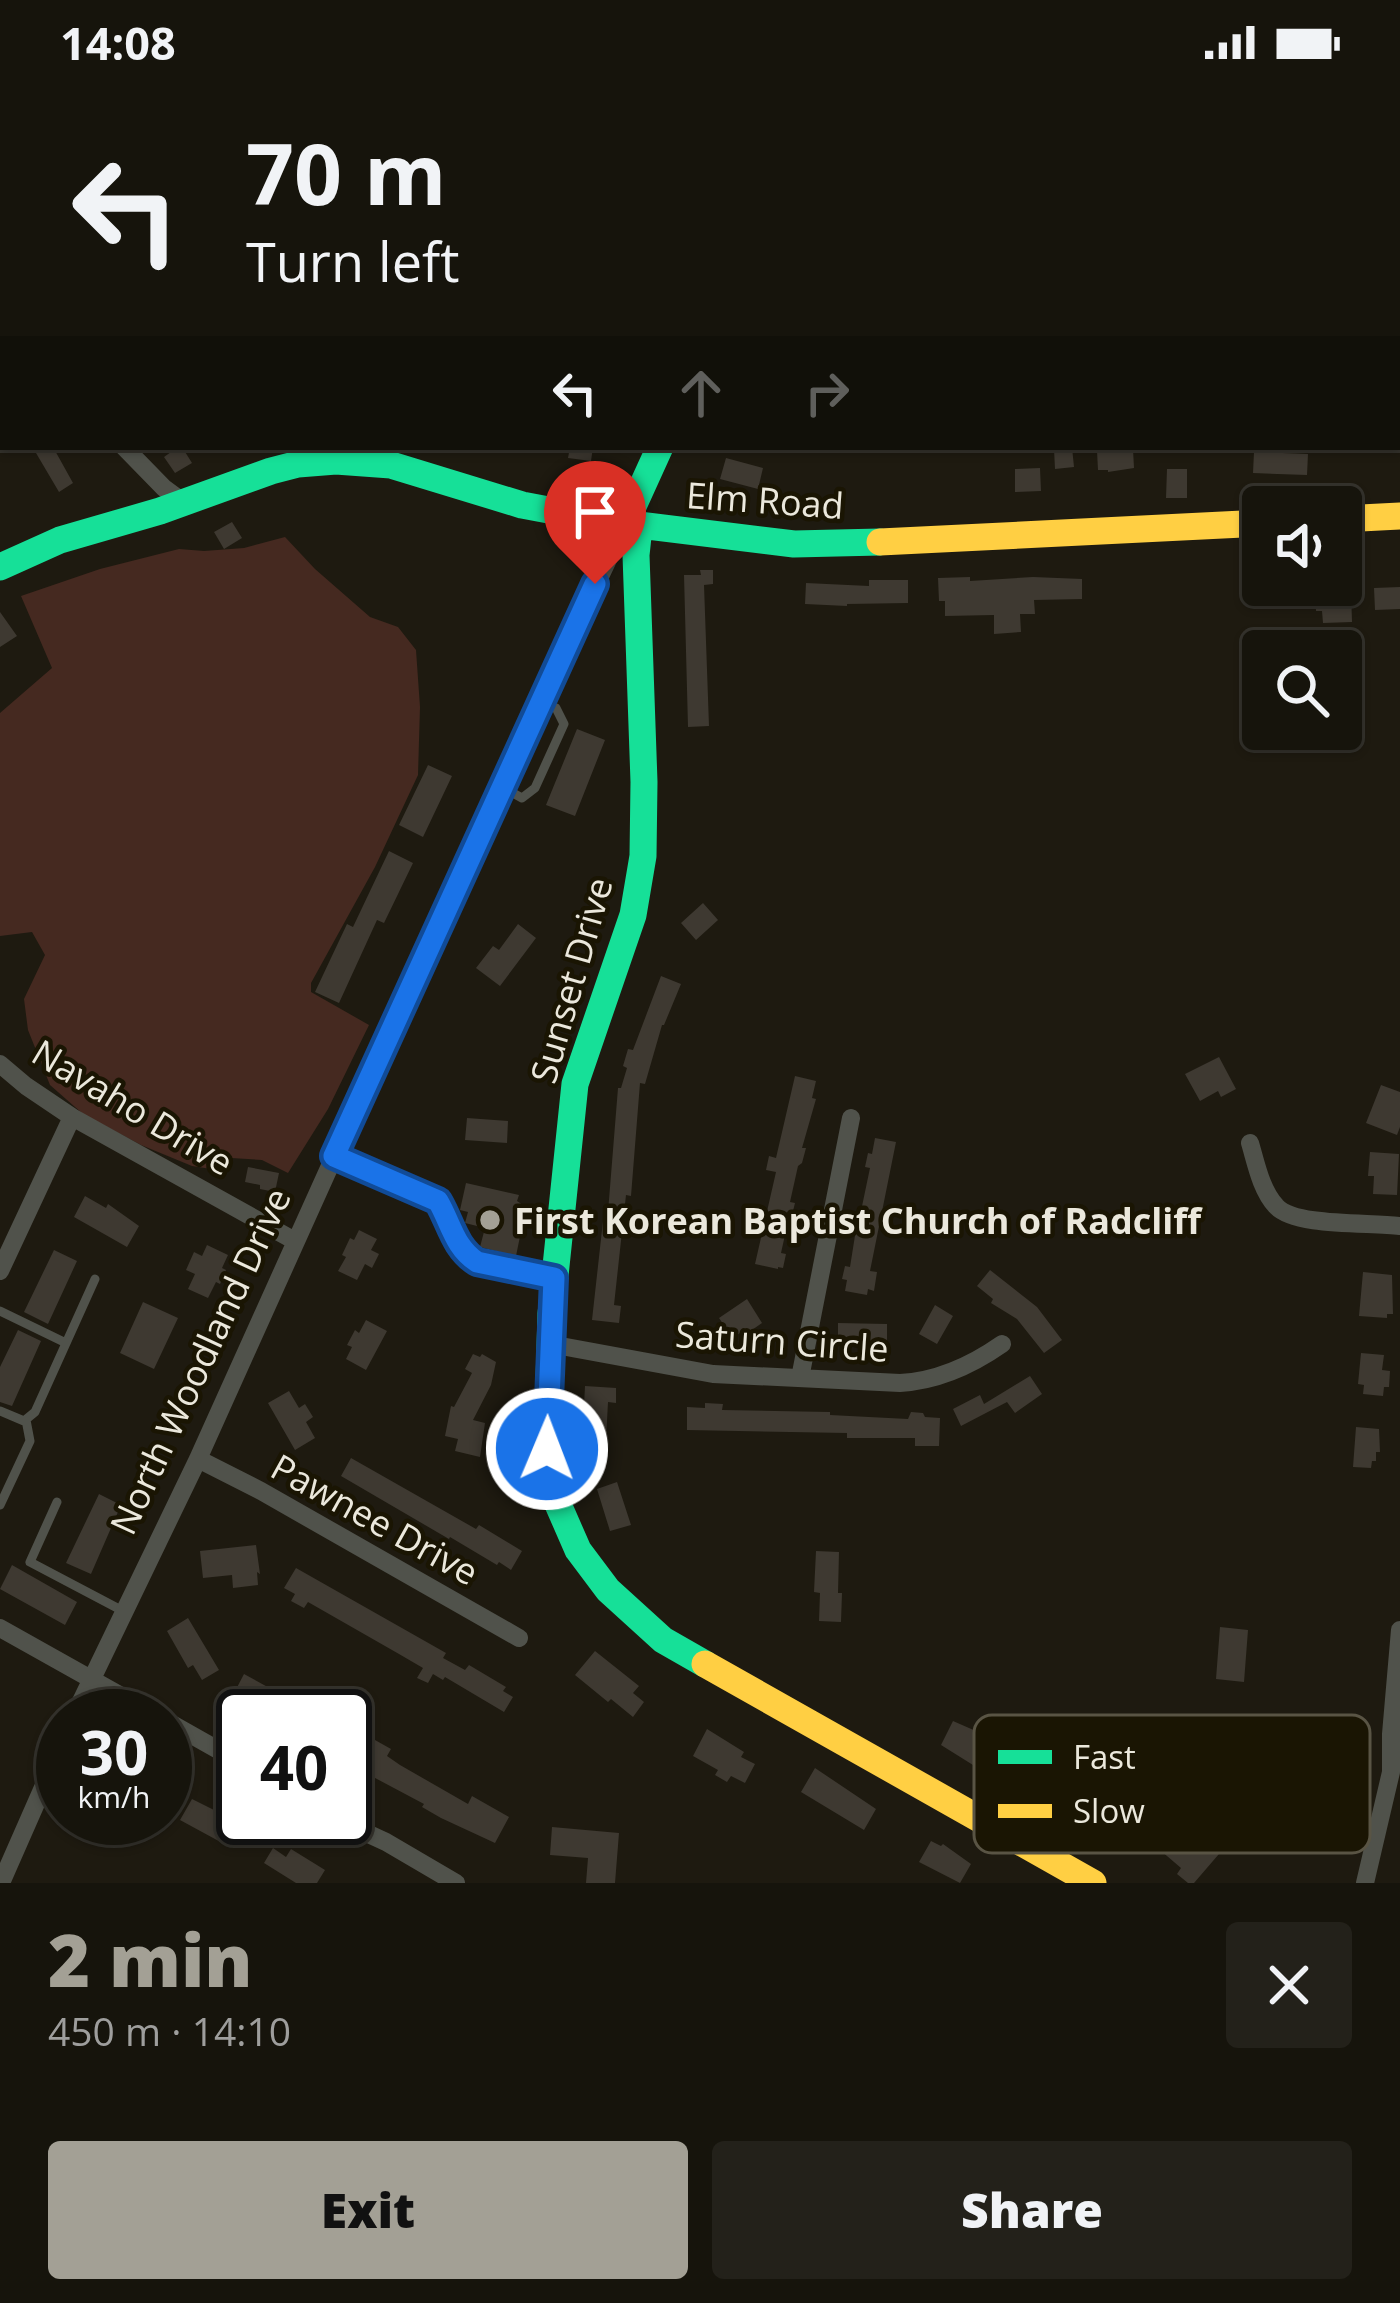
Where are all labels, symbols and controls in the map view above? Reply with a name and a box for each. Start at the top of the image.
text: 14:08 [60,12,176,73]
text: 70 m [246,115,446,230]
icon: left [48,132,204,288]
text: Turn left [246,224,459,298]
icon: left [542,360,608,426]
icon: ahead [668,360,734,426]
icon: right [794,360,860,426]
pin [544,461,646,584]
street label: Elm Road [685,470,845,530]
icon: arrive [562,479,628,545]
map controls [1242,486,1362,750]
button: sound [1242,486,1362,606]
button: search [1242,630,1362,750]
street label: Sunset Drive [518,872,624,1088]
street label: Navaho Drive [23,1028,243,1186]
street label: North Woodland Drive [98,1180,302,1542]
place label: First Korean Baptist Church of Radcliff [514,1196,1203,1245]
marker: First Korean Baptist Church of Radcliff [477,1207,503,1233]
street label: Saturn Circle [674,1309,890,1373]
position arrow [484,1386,610,1512]
street label: Pawnee Drive [263,1442,487,1596]
speed limit sign: 40 [216,1689,372,1845]
text: 30 [80,1711,148,1793]
legend [974,1715,1370,1853]
text: Fast [1073,1734,1136,1779]
text: km/h [78,1776,150,1817]
text: Slow [1073,1788,1145,1833]
text: 2 min [48,1910,253,2008]
button: close [1226,1922,1352,2048]
text: 450 m · 14:10 [48,2004,291,2057]
button: Exit [48,2141,688,2279]
button: Share [712,2141,1352,2279]

